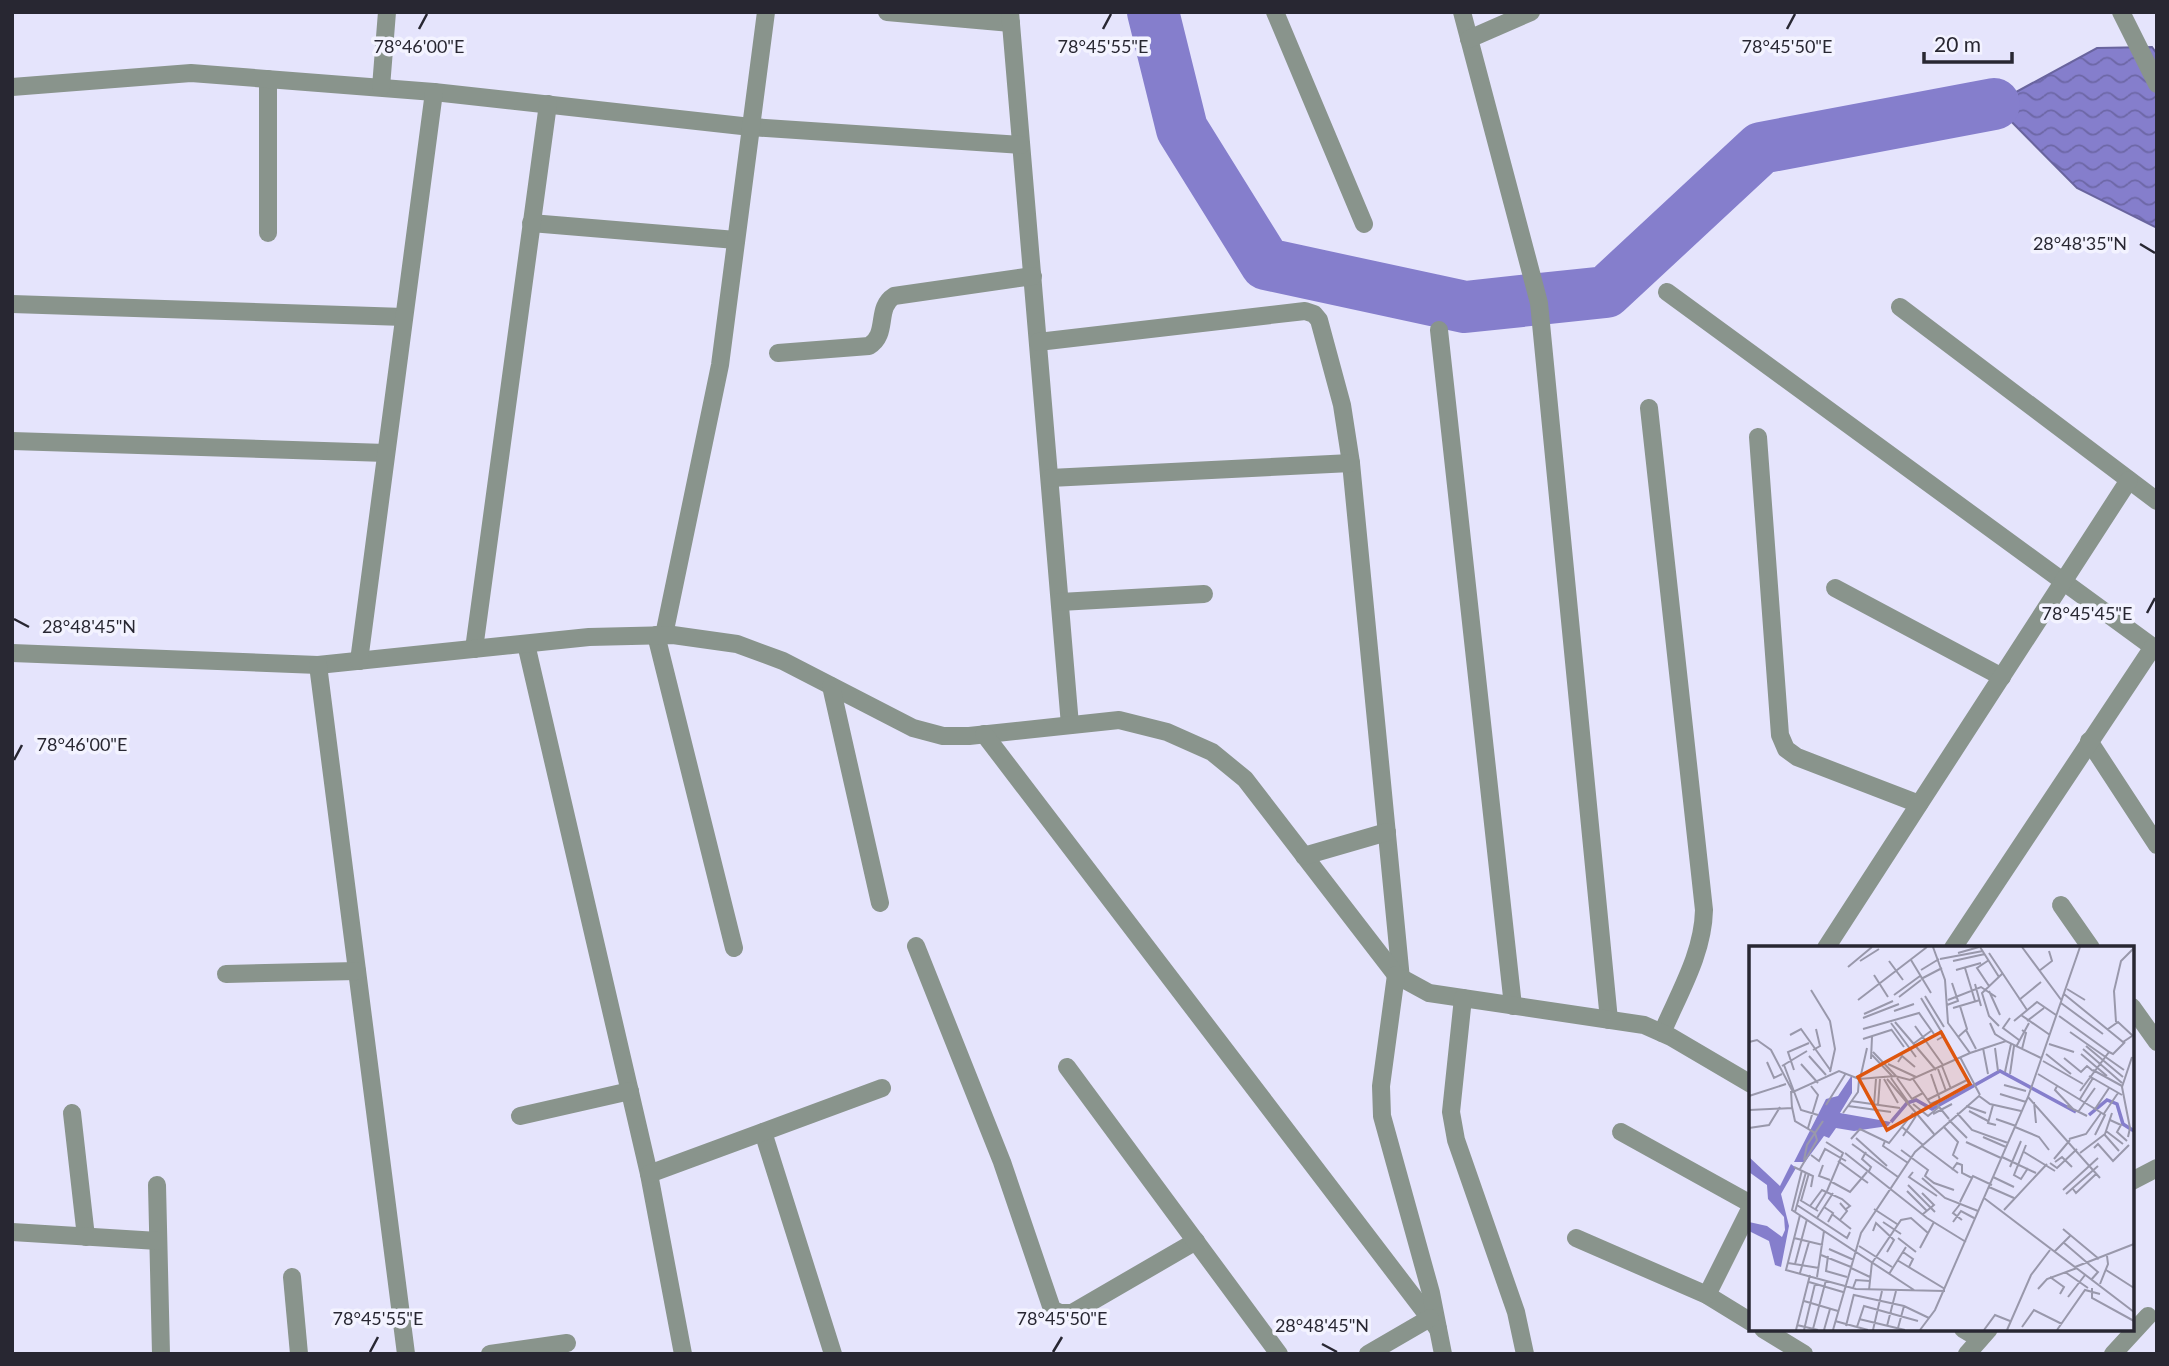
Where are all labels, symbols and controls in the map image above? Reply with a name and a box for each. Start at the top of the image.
scale bar [1924,21,2011,65]
text: 20 m [1934,31,1981,56]
text: 78°46'00"E [374,35,464,57]
text: 78°45'55"E [1058,35,1148,57]
text: 78°45'50"E [1742,35,1832,57]
text: 28°48'35"N [2033,232,2127,254]
text: 78°45'45"E [2042,602,2132,624]
text: 28°48'45"N [42,615,136,637]
text: 78°46'00"E [37,733,127,755]
inset map [1749,946,2134,1331]
text: 78°45'55"E [333,1307,423,1329]
text: 78°45'50"E [1017,1307,1107,1329]
text: 28°48'45"N [1275,1314,1369,1336]

